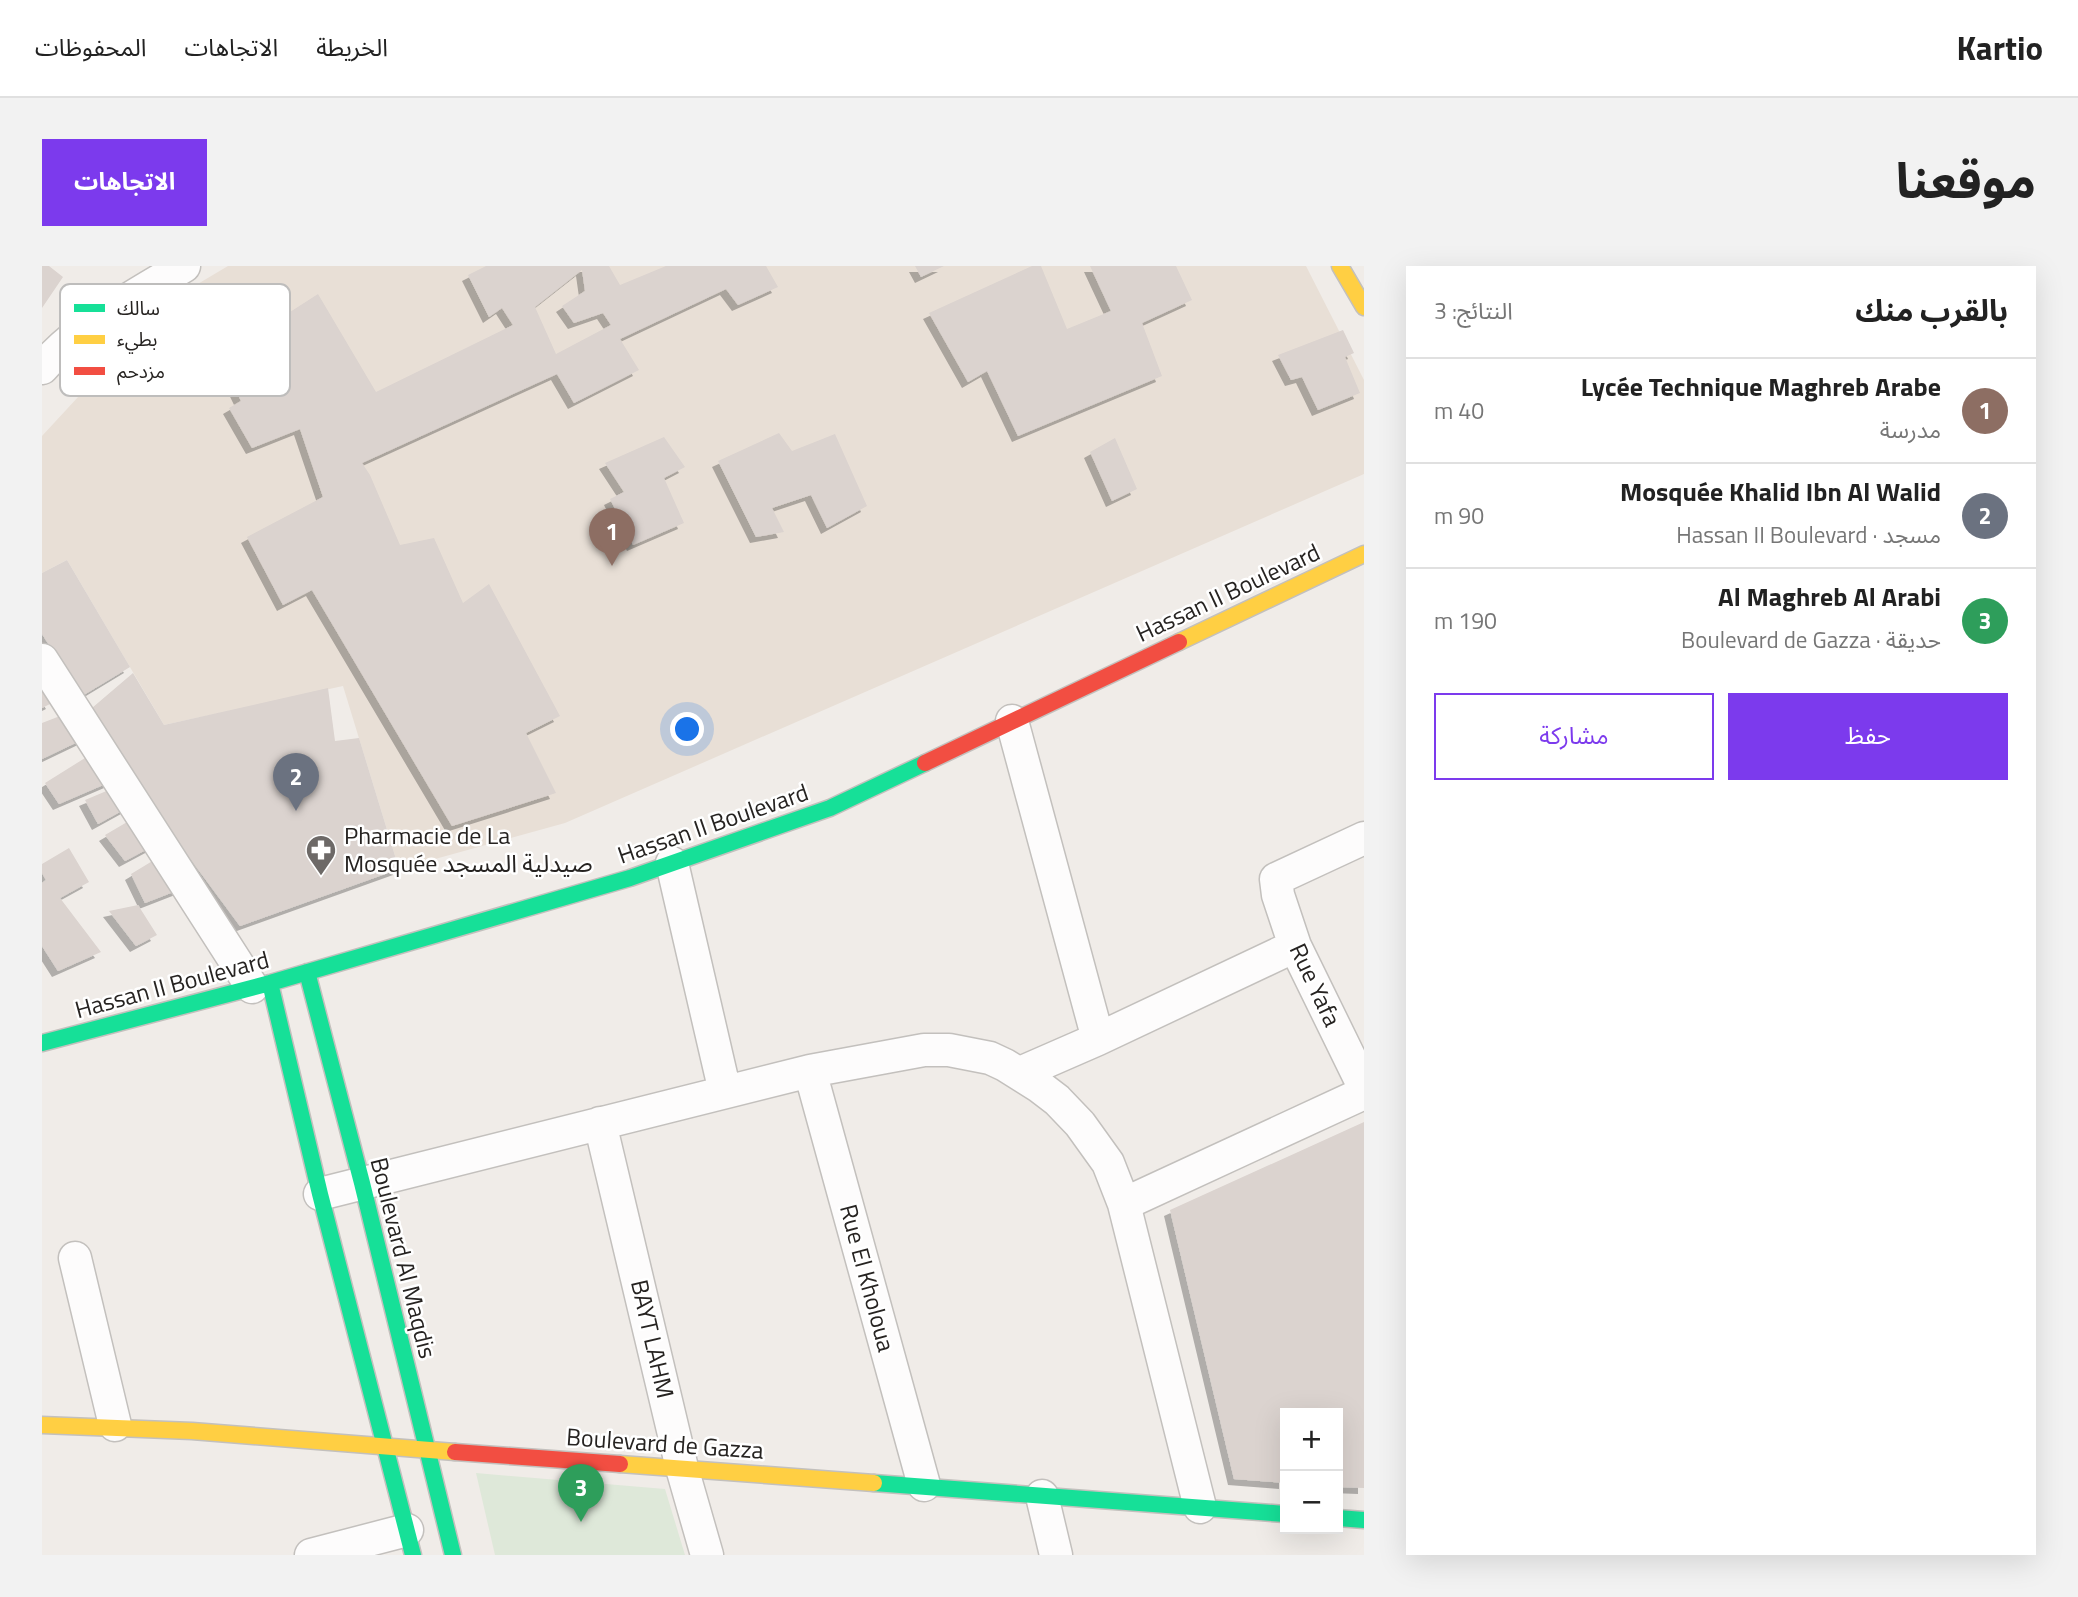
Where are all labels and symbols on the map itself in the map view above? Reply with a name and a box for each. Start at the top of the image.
legend [60,284,290,396]
text: سالك [117,293,160,322]
text: بطيء [117,324,157,354]
text: مزدحم [117,356,165,386]
pin: 1 [589,508,635,566]
street label: Hassan II Boulevard [1130,534,1326,651]
your location [670,712,704,746]
pin: 2 [273,753,319,811]
street label: Hassan II Boulevard [612,774,813,873]
place label: Pharmacie de La Mosquée صيدلية المسجد [344,817,593,881]
pharmacy icon: Pharmacie de La Mosquée صيدلية المسجد [304,833,338,877]
street label: Rue Yafa [1281,937,1351,1032]
street label: Hassan II Boulevard [71,941,273,1027]
street label: Boulevard Al Maqdis [362,1153,446,1362]
street label: Rue El Kholoua [831,1200,905,1355]
street label: BAYT LAHM [622,1276,684,1402]
street label: Boulevard de Gazza [565,1418,765,1468]
pin: 3 [558,1464,604,1522]

